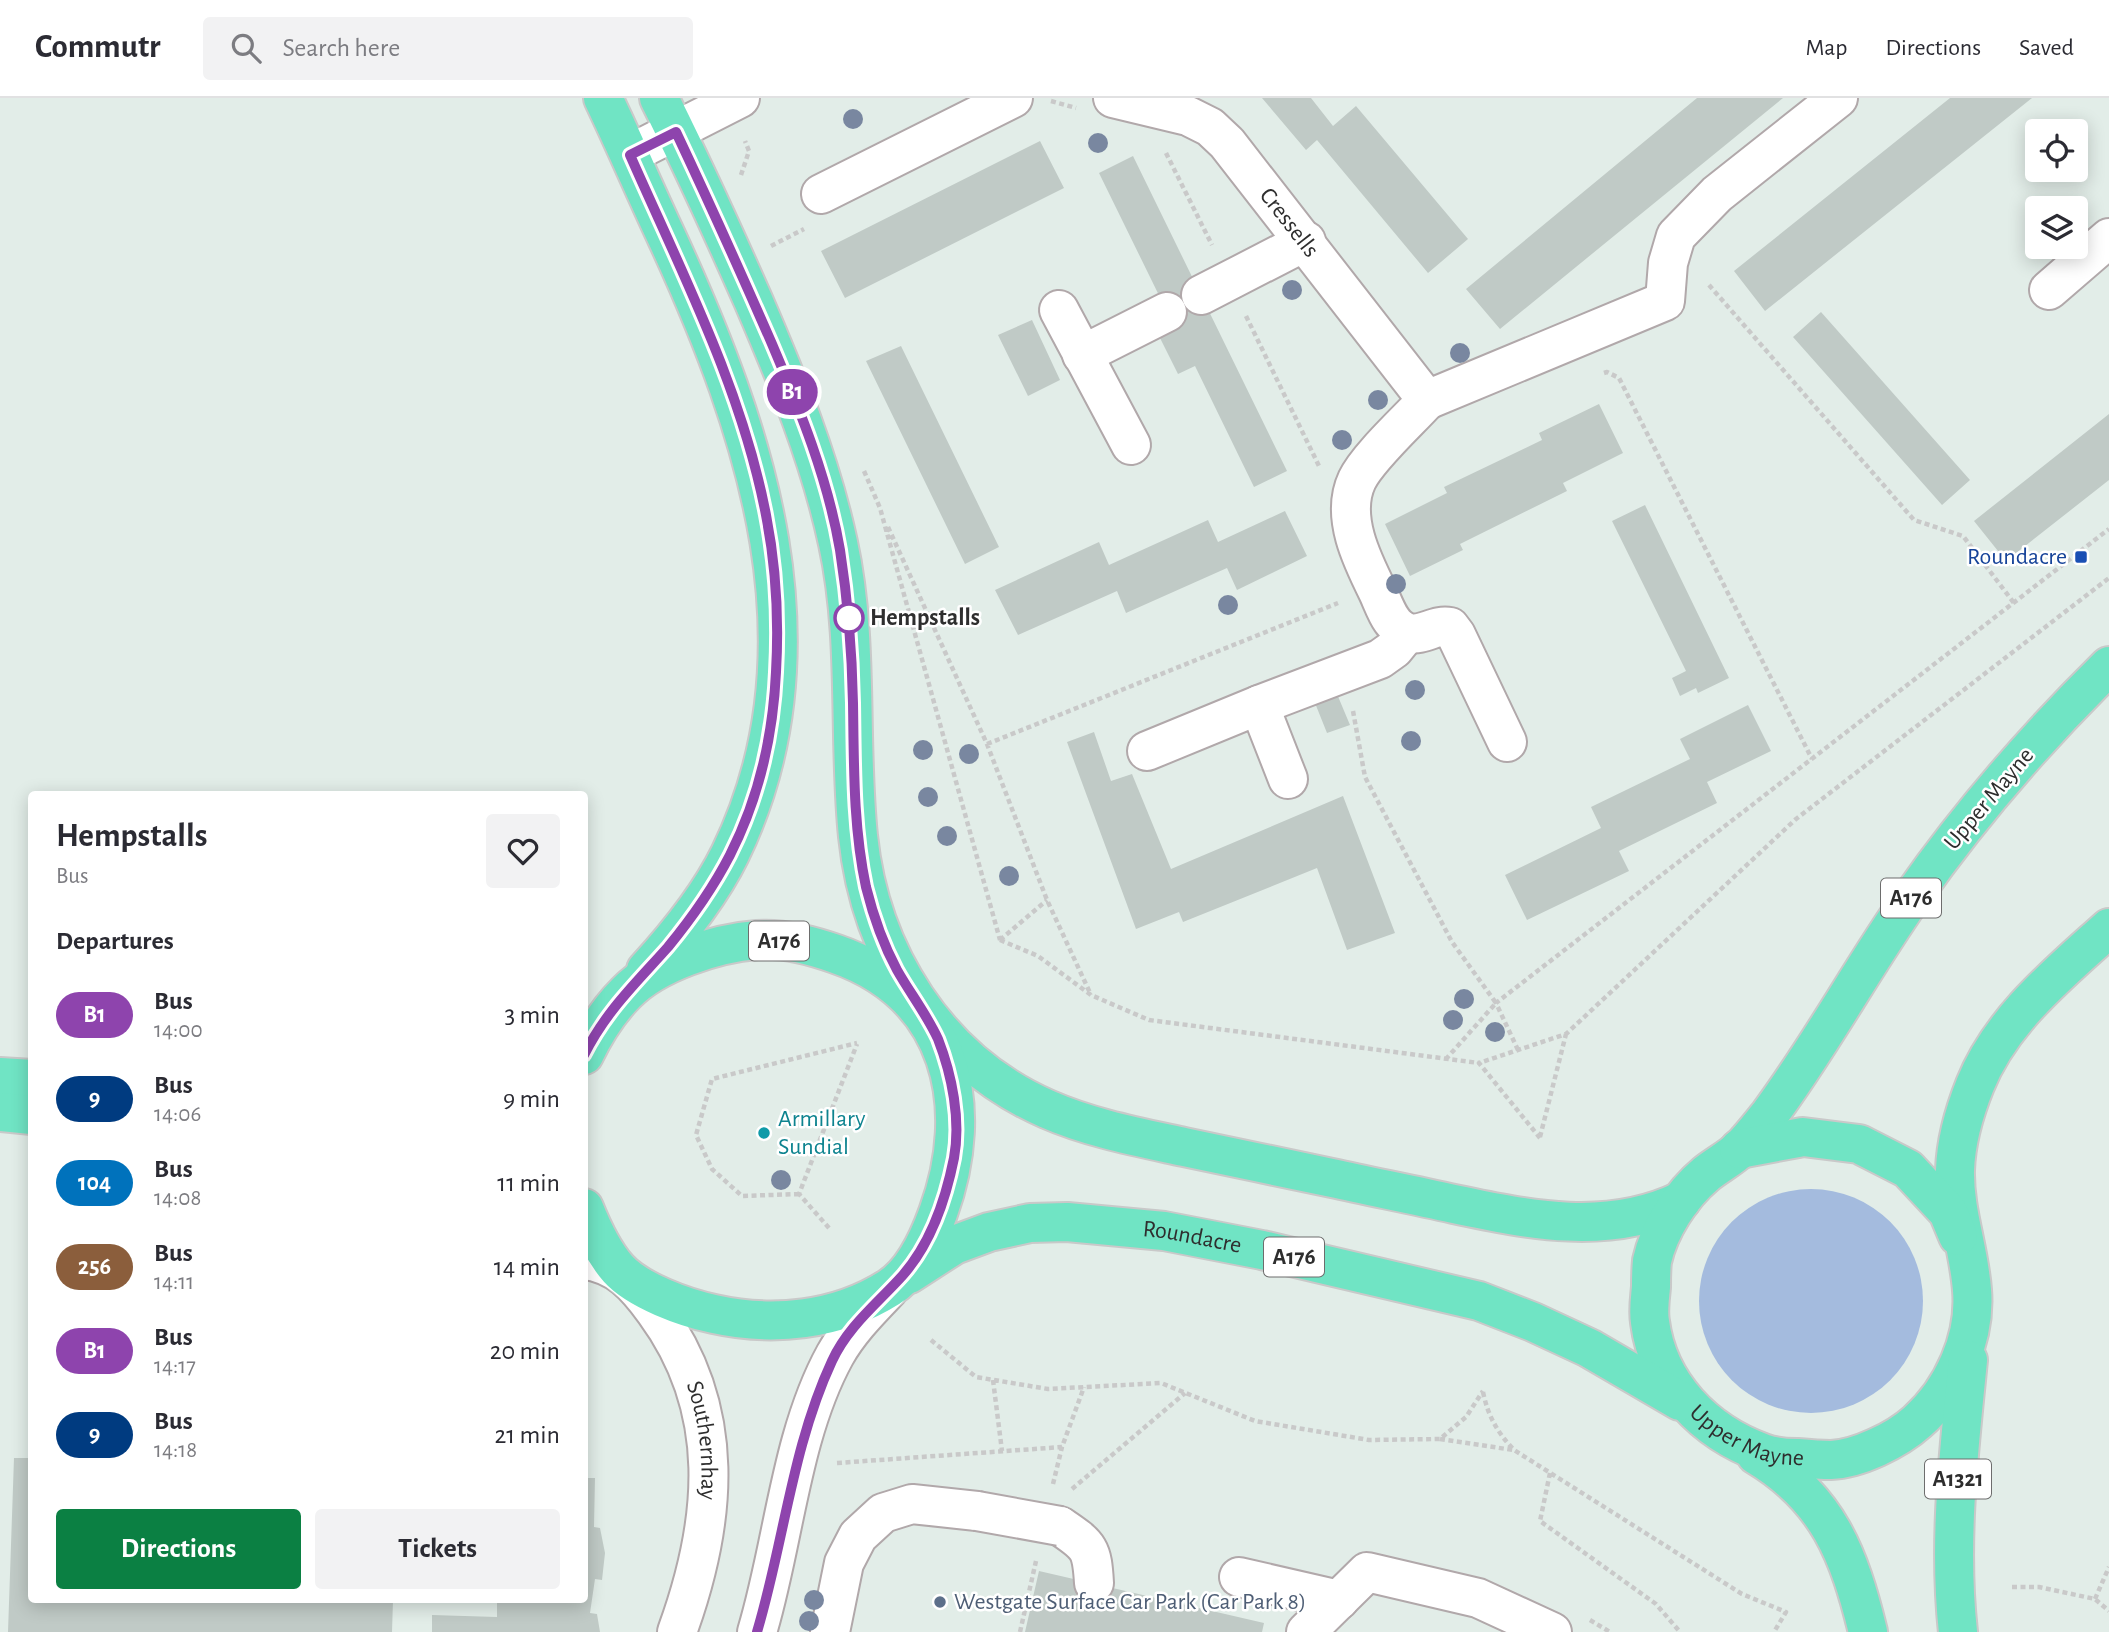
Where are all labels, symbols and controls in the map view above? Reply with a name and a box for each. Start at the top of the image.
search box [203,17,693,80]
icon: search [227,29,265,67]
text: Commutr [35,31,161,64]
text: Search here [283,35,400,61]
text: Map [1805,36,1847,60]
text: Directions [1885,36,1981,60]
text: Saved [2019,36,2074,60]
map controls [2025,119,2088,259]
button: locate [2025,119,2088,182]
street label: Cressells [1255,184,1323,262]
button: layers [2025,196,2088,259]
line badge: B1 [760,369,824,415]
text: B1 [781,380,803,404]
place label: Roundacre [1967,545,2067,569]
marker: Roundacre [2073,549,2089,565]
marker: Hempstalls [834,603,864,633]
place label: Hempstalls [870,606,980,630]
street label: Upper Mayne [1940,743,2038,855]
button: heart [486,814,560,888]
text: Hempstalls [56,820,207,853]
text: Bus [56,865,89,888]
road number: A176 [1881,878,1941,918]
road number: A176 [749,922,809,960]
text: Departures [56,928,174,954]
text: Bus [154,988,193,1014]
text: 3 min [504,1002,560,1028]
text: B1 [83,1003,106,1027]
text: 14:00 [154,1019,203,1042]
text: Bus [154,1072,193,1098]
text: 9 min [503,1086,560,1112]
text: 9 [89,1087,100,1111]
text: 14:06 [154,1103,201,1126]
place label: Armillary Sundial [778,1107,865,1159]
marker: Armillary Sundial [756,1125,772,1141]
text: Bus [154,1156,193,1182]
text: 11 min [497,1170,560,1196]
text: 104 [78,1171,111,1195]
text: 14:08 [154,1187,201,1210]
street label: Roundacre [1142,1217,1244,1258]
road number: A176 [1264,1238,1324,1276]
text: Bus [154,1240,193,1266]
text: 14 min [494,1254,560,1280]
text: 256 [78,1255,111,1279]
text: 14:11 [154,1271,194,1294]
text: Bus [154,1324,193,1350]
text: 20 min [490,1338,560,1364]
text: B1 [83,1339,106,1363]
text: 14:17 [154,1355,196,1378]
street label: Southernhay [682,1378,721,1501]
street label: Upper Mayne [1685,1400,1805,1471]
text: Bus [154,1408,193,1434]
text: 21 min [494,1422,560,1448]
text: 9 [89,1423,100,1447]
text: 14:18 [154,1439,197,1462]
road number: A1321 [1925,1460,1991,1498]
button: Directions [56,1509,301,1589]
button: Tickets [315,1509,560,1589]
place label: Westgate Surface Car Park (Car Park 8) [954,1590,1306,1614]
marker: Westgate Surface Car Park (Car Park 8) [932,1594,948,1610]

